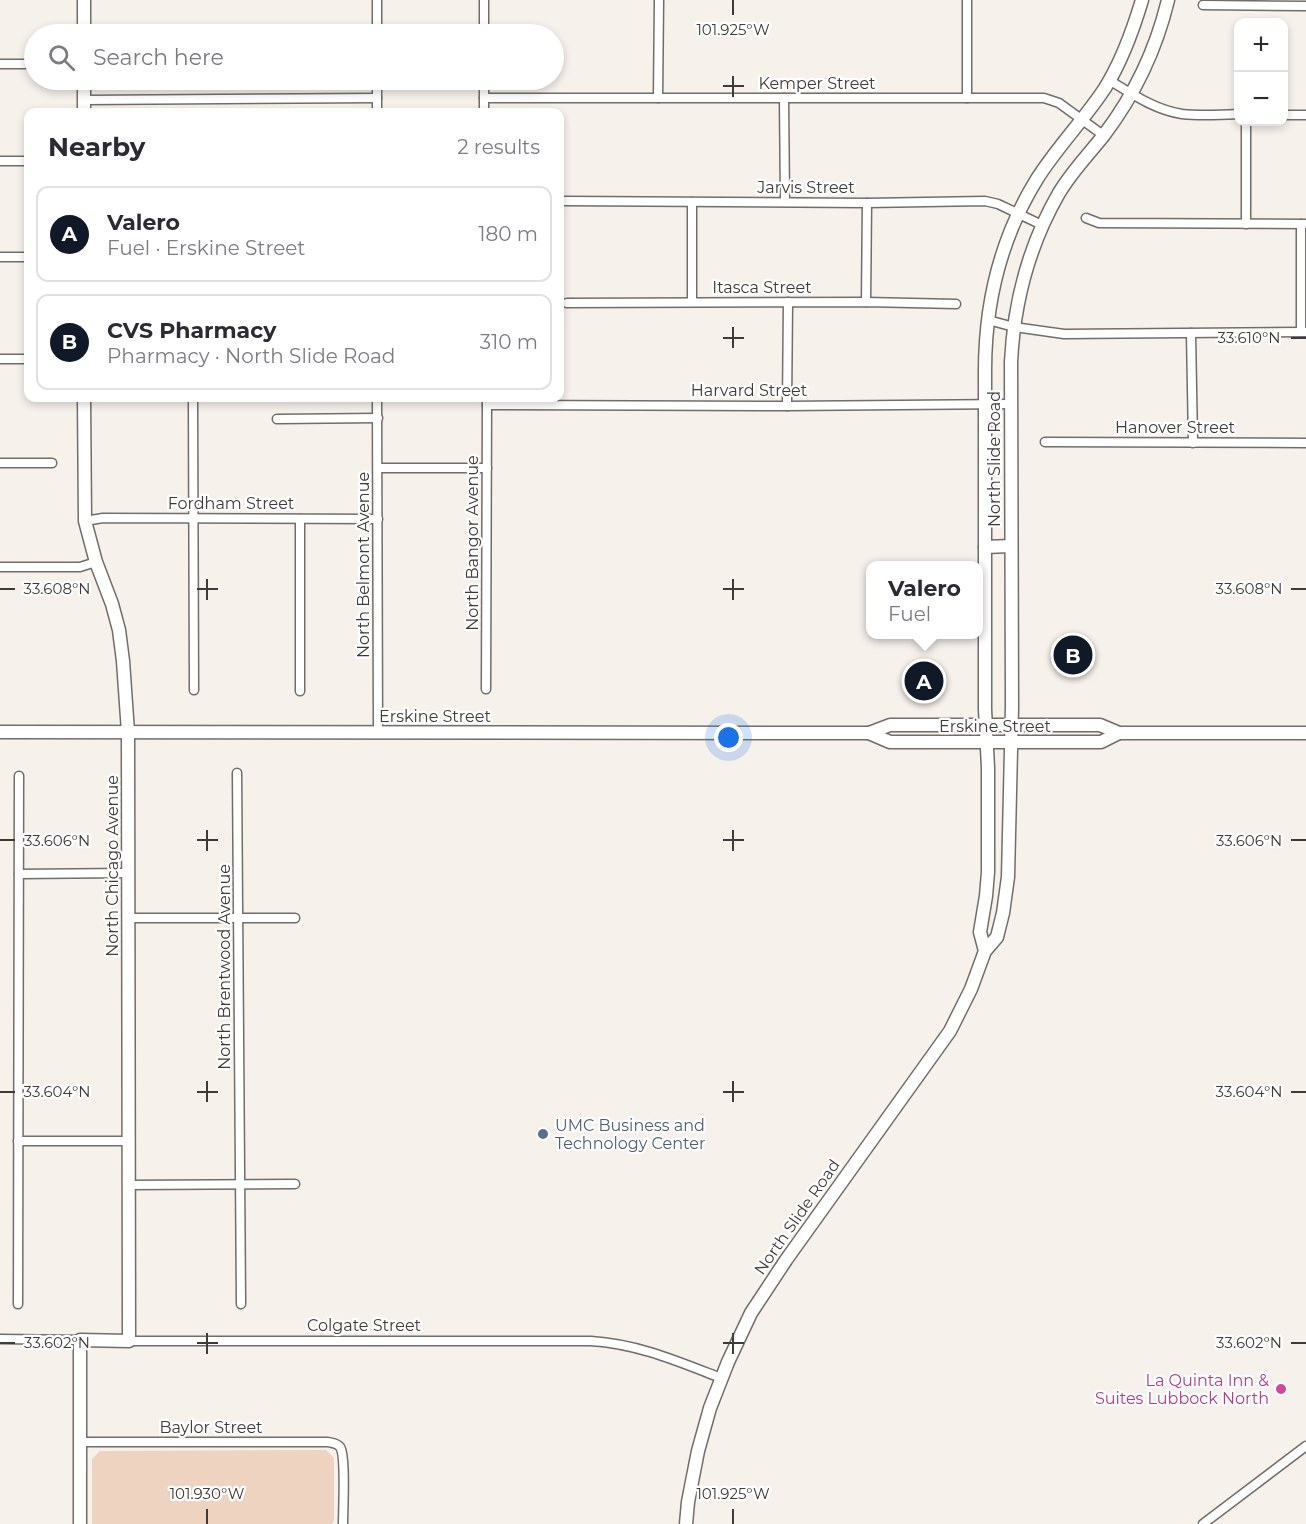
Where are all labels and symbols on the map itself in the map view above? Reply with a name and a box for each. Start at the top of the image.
text: 101.925°W [696,20,770,39]
street label: Kemper Street [758,74,876,93]
street label: Jarvis Street [756,178,855,197]
street label: Itasca Street [712,278,812,297]
text: 33.610°N [1218,328,1280,347]
street label: Harvard Street [691,381,808,400]
street label: North Slide Road [985,391,1004,527]
street label: Hanover Street [1115,418,1236,437]
street label: North Bangor Avenue [463,455,482,631]
street label: North Belmont Avenue [354,472,373,658]
street label: Fordham Street [168,494,295,513]
text: 33.608°N [24,579,90,598]
text: 33.608°N [1216,579,1282,598]
pin: B [1054,632,1092,678]
pin: A [904,658,944,704]
street label: Erskine Street [379,707,491,726]
street label: Erskine Street [939,717,1051,736]
your location [714,723,743,752]
street label: North Chicago Avenue [103,775,122,957]
text: 33.606°N [24,831,90,850]
text: 33.606°N [1216,831,1282,850]
street label: North Brentwood Avenue [215,864,234,1070]
text: 33.604°N [24,1082,90,1101]
text: 33.604°N [1216,1082,1282,1101]
place label: UMC Business and Technology Center [555,1116,705,1153]
marker: UMC Business and Technology Center [536,1127,550,1141]
street label: North Slide Road [750,1156,844,1278]
street label: Colgate Street [307,1316,422,1335]
text: 33.602°N [24,1333,90,1352]
text: 33.602°N [1216,1333,1282,1352]
place label: La Quinta Inn & Suites Lubbock North [1095,1371,1269,1408]
marker: La Quinta Inn & Suites Lubbock North [1274,1382,1288,1396]
street label: Baylor Street [159,1418,263,1437]
text: 101.930°W [170,1484,245,1503]
text: 101.925°W [696,1484,770,1503]

